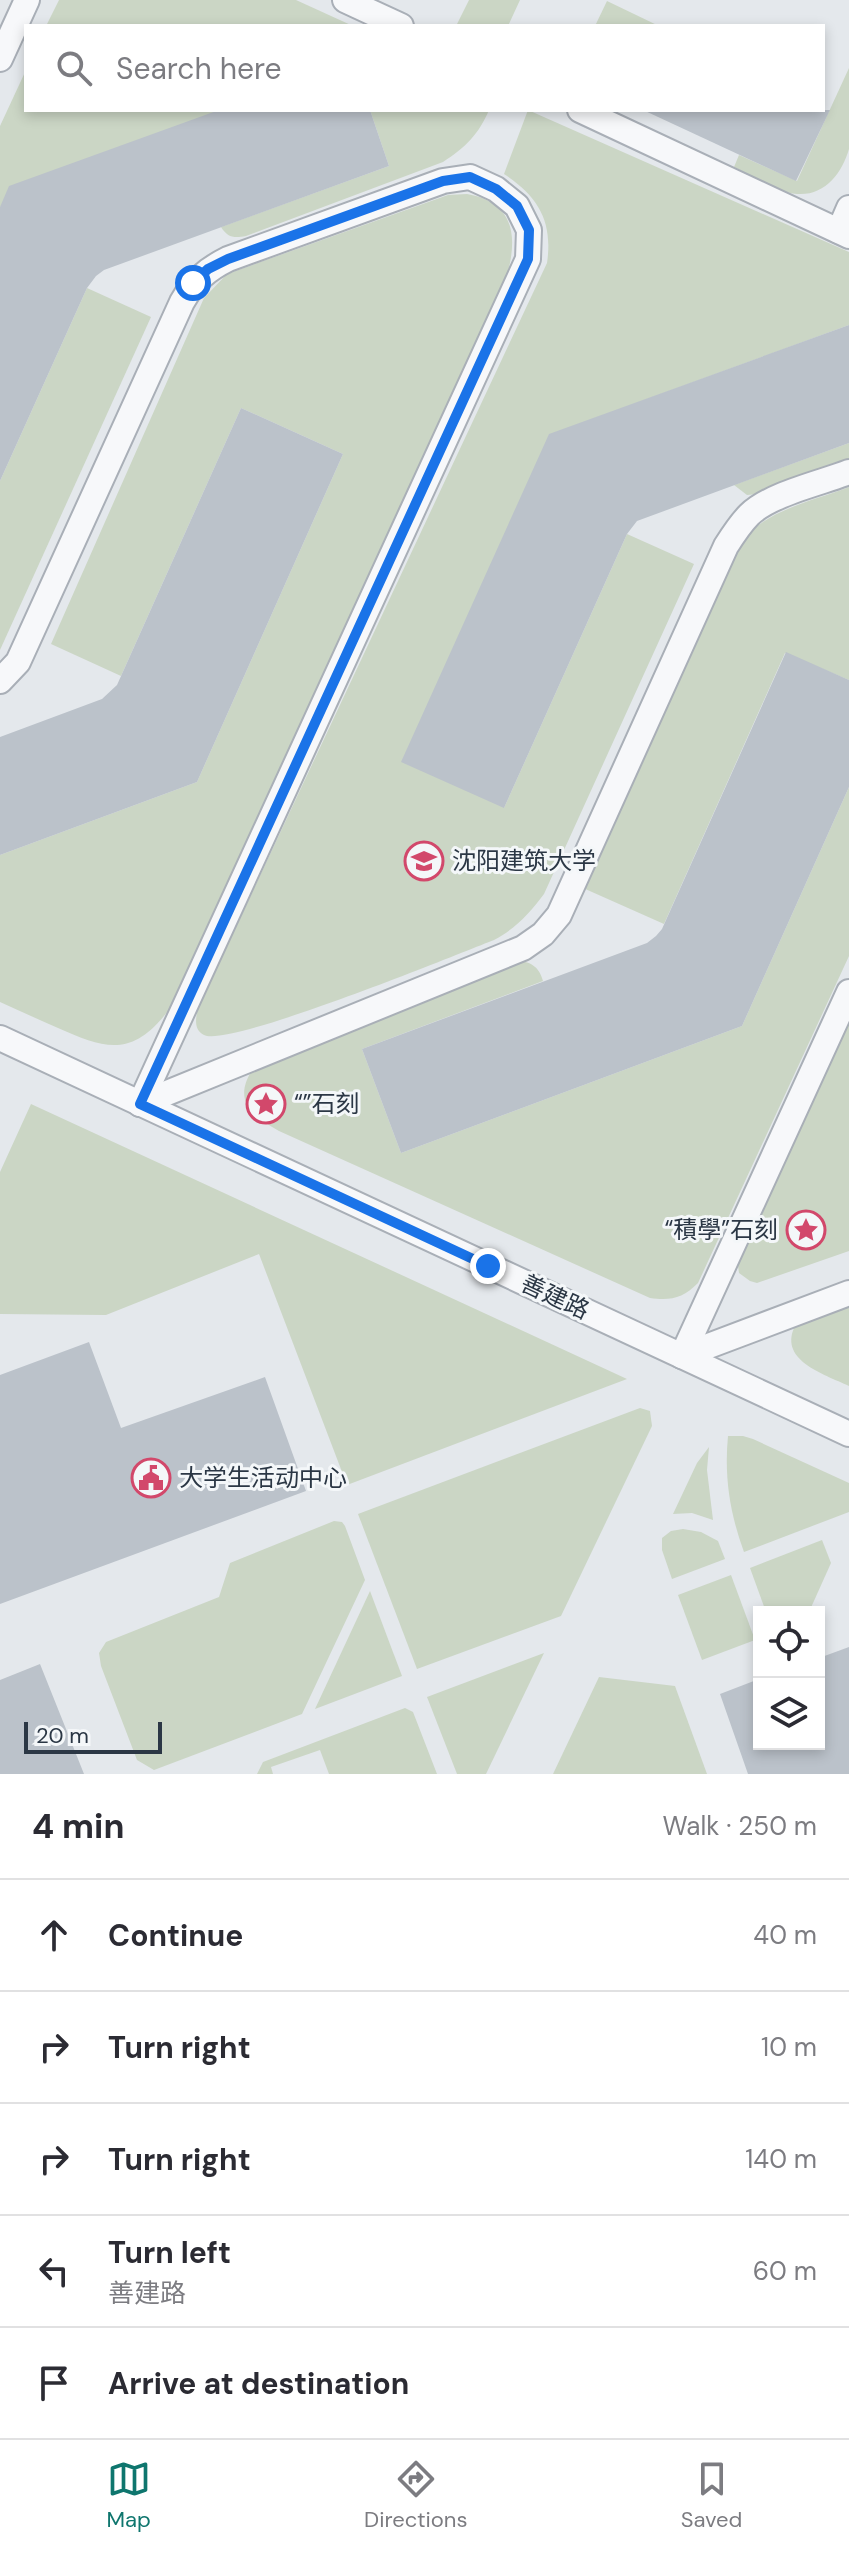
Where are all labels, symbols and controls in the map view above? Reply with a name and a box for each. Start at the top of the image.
search box [24,24,825,112]
icon: search [52,46,96,90]
text: Search here [116,49,282,88]
route start [175,265,211,301]
school or university icon: 沈阳建筑大学 [403,840,445,882]
place label: 沈阳建筑大学 [452,845,596,876]
place icon: “”石刻 [245,1083,287,1125]
place label: “”石刻 [294,1088,360,1119]
place icon: “積學”石刻 [785,1209,827,1251]
place label: “積學”石刻 [664,1214,778,1245]
route end [470,1248,506,1284]
street label: 善建路 [516,1267,594,1326]
public building icon: 大学生活动中心 [130,1457,172,1499]
place label: 大学生活动中心 [179,1462,347,1493]
map controls [753,1606,825,1750]
button: locate [753,1606,825,1678]
button: layers [753,1678,825,1750]
scale bar [24,1718,162,1754]
text: 20 m [36,1721,89,1750]
text: 4 min [32,1804,124,1849]
text: Walk · 250 m [662,1809,817,1843]
icon: ahead [32,1913,76,1957]
text: Continue [108,1916,243,1955]
text: 40 m [753,1918,817,1952]
icon: right [32,2025,76,2069]
text: Turn right [108,2028,251,2067]
text: 10 m [761,2030,817,2064]
icon: right [32,2137,76,2181]
text: Turn right [108,2140,251,2179]
text: 140 m [745,2142,817,2176]
text: Turn left [108,2233,231,2272]
icon: left [32,2249,76,2293]
text: 60 m [753,2254,817,2288]
text: 善建路 [108,2276,186,2310]
icon: arrive [32,2361,76,2405]
text: Arrive at destination [108,2364,409,2403]
tab: Map [107,2457,151,2534]
tab: Directions [364,2457,468,2534]
tab: Saved [681,2457,742,2534]

